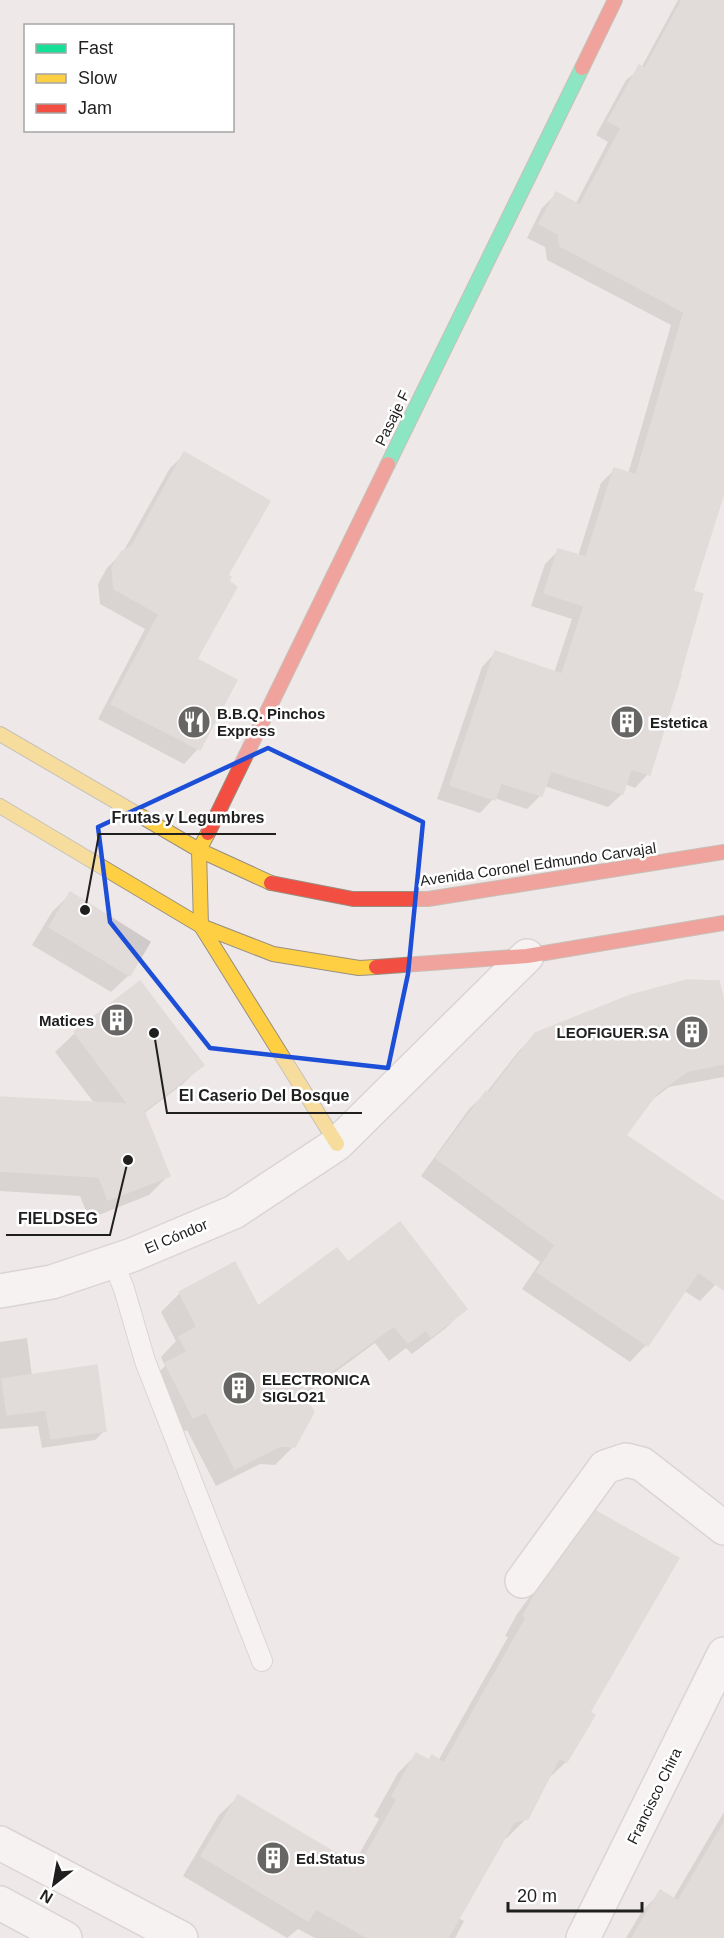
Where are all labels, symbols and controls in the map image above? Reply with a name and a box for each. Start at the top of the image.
legend [24,24,234,132]
text: Fast [78,38,113,58]
text: Slow [78,68,118,88]
text: Jam [78,98,112,118]
street label: Pasaje F [371,388,413,448]
restaurant icon: B.B.Q. Pinchos Express [176,704,212,740]
building icon: Estetica [609,704,645,740]
place label: B.B.Q. Pinchos Express [217,705,325,739]
place label: Estetica [650,714,708,731]
callout: Frutas y Legumbres [99,800,276,834]
text: Frutas y Legumbres [112,809,265,826]
street label: Avenida Coronel Edmundo Carvajal [419,839,657,889]
building icon: Matices [99,1002,135,1038]
place label: Matices [39,1012,94,1029]
building icon: LEOFIGUER.SA [674,1014,710,1050]
place label: LEOFIGUER.SA [556,1024,669,1041]
callout: El Caserio Del Bosque [167,1079,362,1113]
text: El Caserio Del Bosque [179,1087,349,1104]
callout: FIELDSEG [6,1201,110,1235]
text: FIELDSEG [18,1210,98,1227]
street label: El Cóndor [142,1215,210,1257]
building icon: ELECTRONICA SIGLO21 [221,1370,257,1406]
place label: ELECTRONICA SIGLO21 [262,1371,371,1405]
street label: Francisco Chira [623,1744,685,1847]
building icon: Ed.Status [255,1840,291,1876]
place label: Ed.Status [296,1850,365,1867]
north arrow [24,1854,84,1914]
scale bar [508,1875,642,1913]
text: N [37,1886,56,1907]
text: 20 m [517,1886,557,1906]

